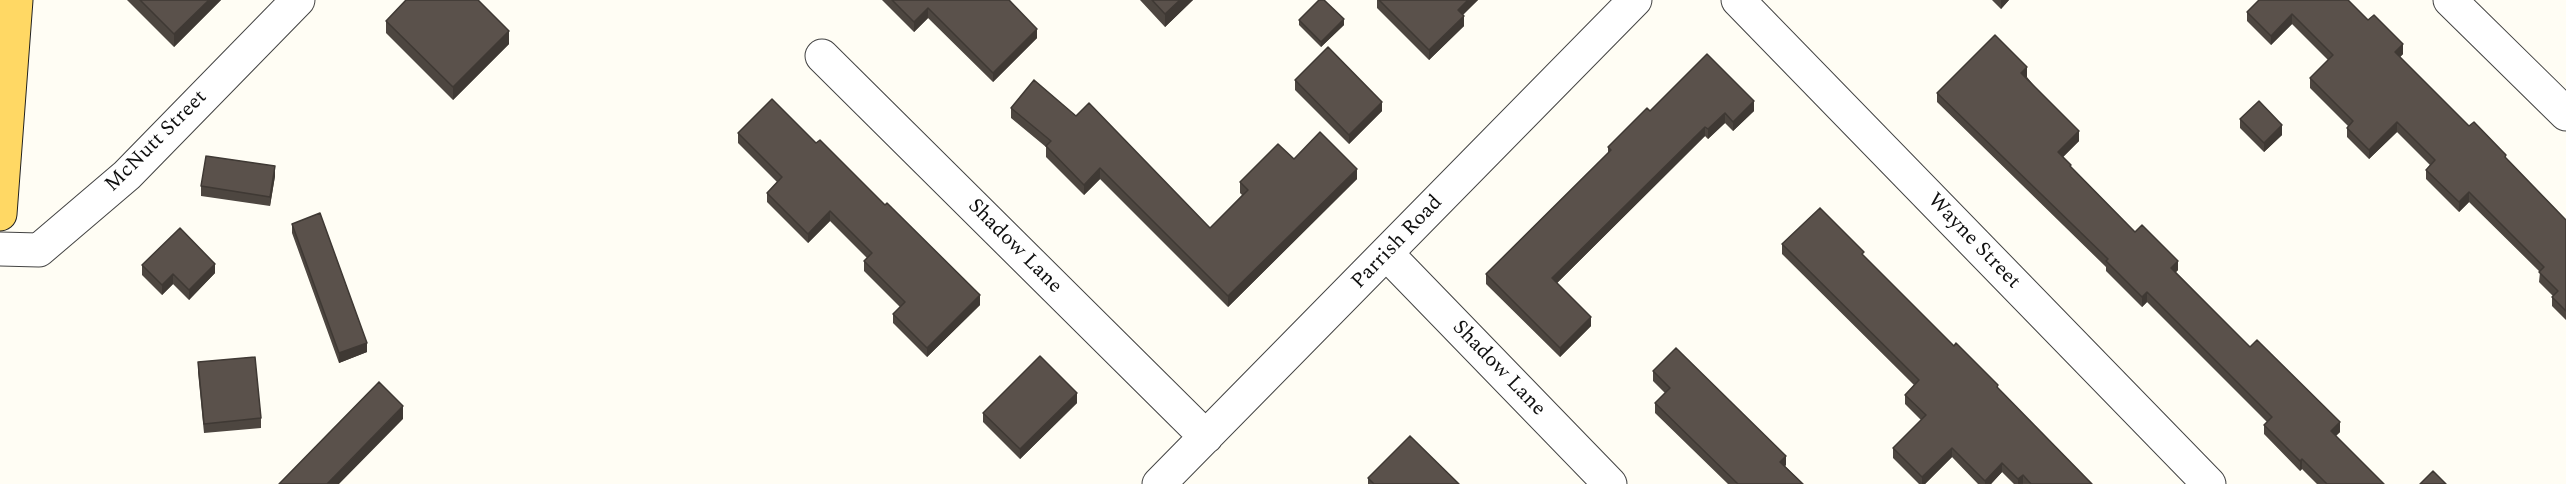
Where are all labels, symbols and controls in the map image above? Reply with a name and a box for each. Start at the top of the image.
street label: McNutt Street [101,86,213,198]
street label: Wayne Street [1921,189,2025,295]
street label: Parrish Road [1347,191,1449,295]
street label: Shadow Lane [961,194,1067,300]
street label: Shadow Lane [1446,316,1550,422]

